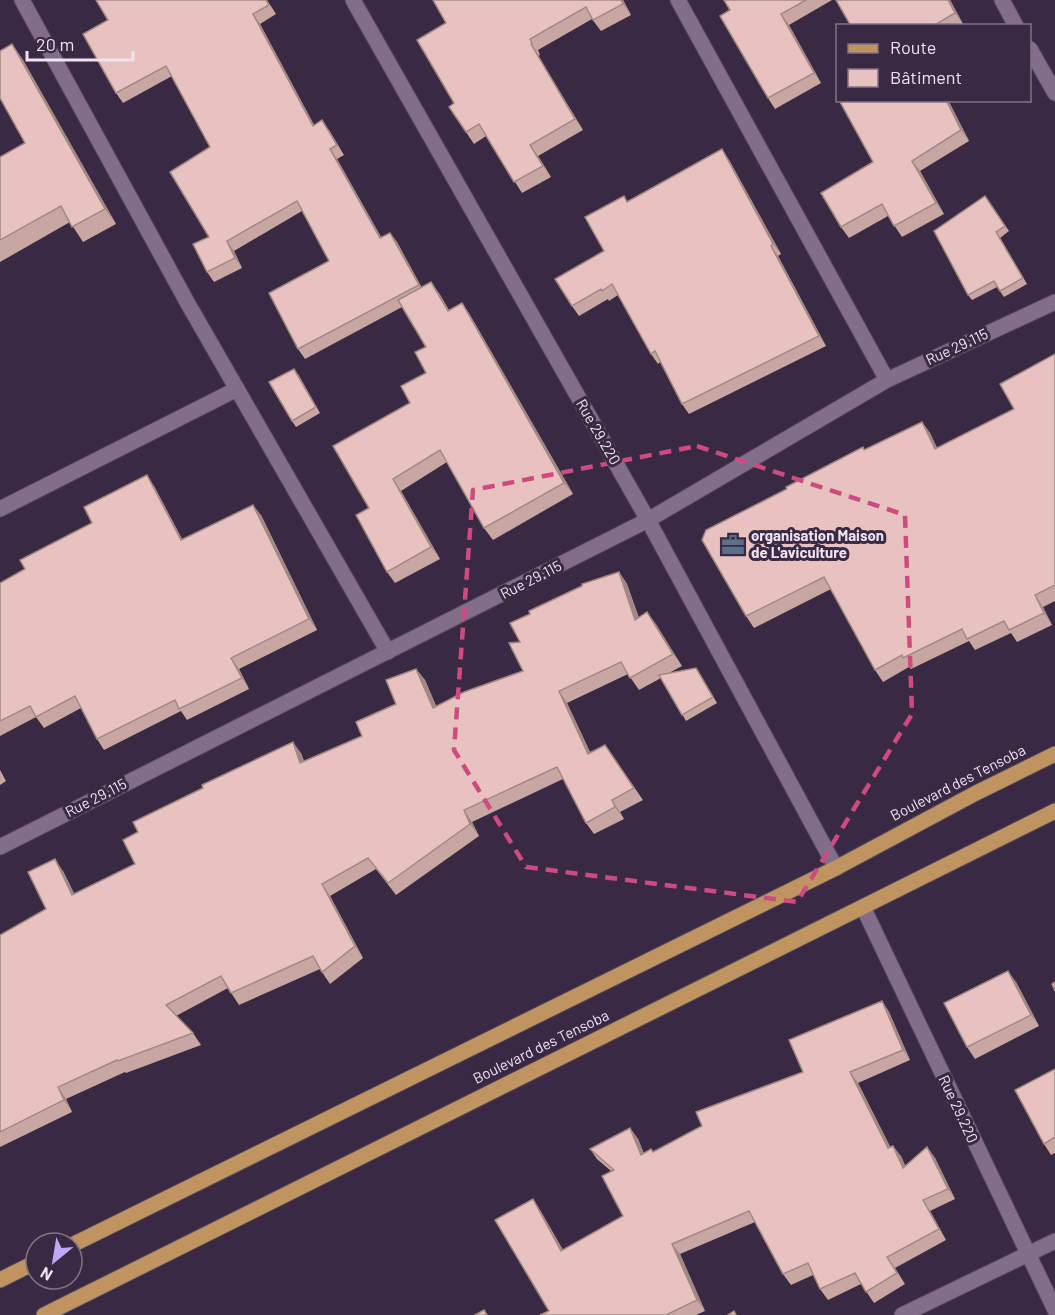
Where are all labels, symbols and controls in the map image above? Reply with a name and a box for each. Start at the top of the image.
scale bar [27,24,134,62]
legend [836,24,1031,102]
text: 20 m [36,33,74,55]
text: Route [890,36,936,58]
text: Bâtiment [890,66,962,88]
street label: Rue 29.115 [923,324,991,368]
street label: Rue 29.220 [573,395,625,468]
place label: organisation Maison de L'aviculture [751,526,884,561]
office icon: organisation Maison de L'aviculture [720,532,746,558]
street label: Rue 29.115 [497,556,564,602]
street label: Boulevard des Tensoba [887,740,1028,824]
street label: Rue 29.115 [62,774,129,820]
street label: Boulevard des Tensoba [470,1005,612,1087]
street label: Rue 29.220 [935,1072,982,1145]
north arrow [24,1231,84,1291]
text: N [37,1264,56,1285]

